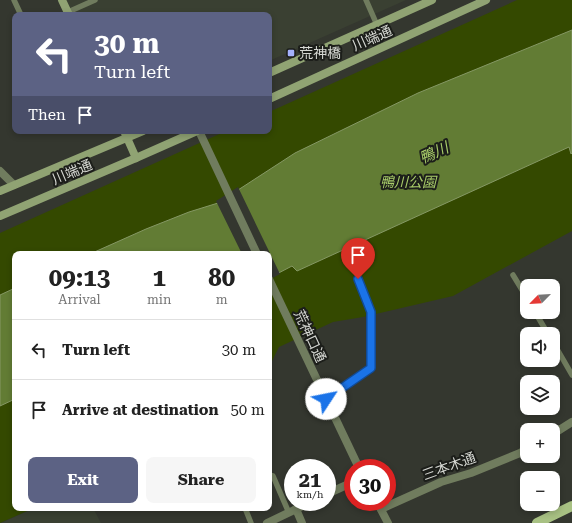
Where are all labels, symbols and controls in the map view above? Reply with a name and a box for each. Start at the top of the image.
street label: 川端通 [350,22,394,54]
text: 30 m [94,27,159,60]
icon: left [28,28,80,80]
place label: 荒神橋 [299,45,341,61]
marker: 荒神橋 [286,48,296,58]
text: Turn left [94,61,170,82]
icon: arrive [74,104,96,126]
text: Then [28,106,66,124]
water label: 鴨川 [417,138,453,167]
street label: 川端通 [50,156,94,188]
park label: 鴨川公園 [380,174,438,190]
pin [341,238,375,279]
icon: arrive [347,244,369,266]
text: 09:13 [49,264,110,292]
text: 1 [152,264,166,292]
text: 80 [208,264,235,292]
north arrow [520,279,560,319]
map controls [520,279,560,511]
text: Arrival [58,292,101,307]
text: min [147,292,171,307]
text: m [216,292,228,307]
street label: 荒神口通 [291,307,329,365]
button: sound [520,327,560,367]
icon: left [28,339,50,361]
text: Turn left [62,341,130,359]
text: 30 m [222,341,256,359]
button: layers [520,375,560,415]
position arrow [305,378,347,420]
icon: arrive [28,399,50,421]
text: Arrive at destination [62,401,218,419]
text: 50 m [230,401,265,419]
button: + [520,423,560,463]
street label: 三本木通 [420,449,478,483]
button: Exit [28,457,138,503]
button: Share [146,457,256,503]
speed limit sign: 30 [344,459,396,511]
text: 21 [299,468,321,492]
button: − [520,471,560,511]
text: km/h [297,489,323,500]

